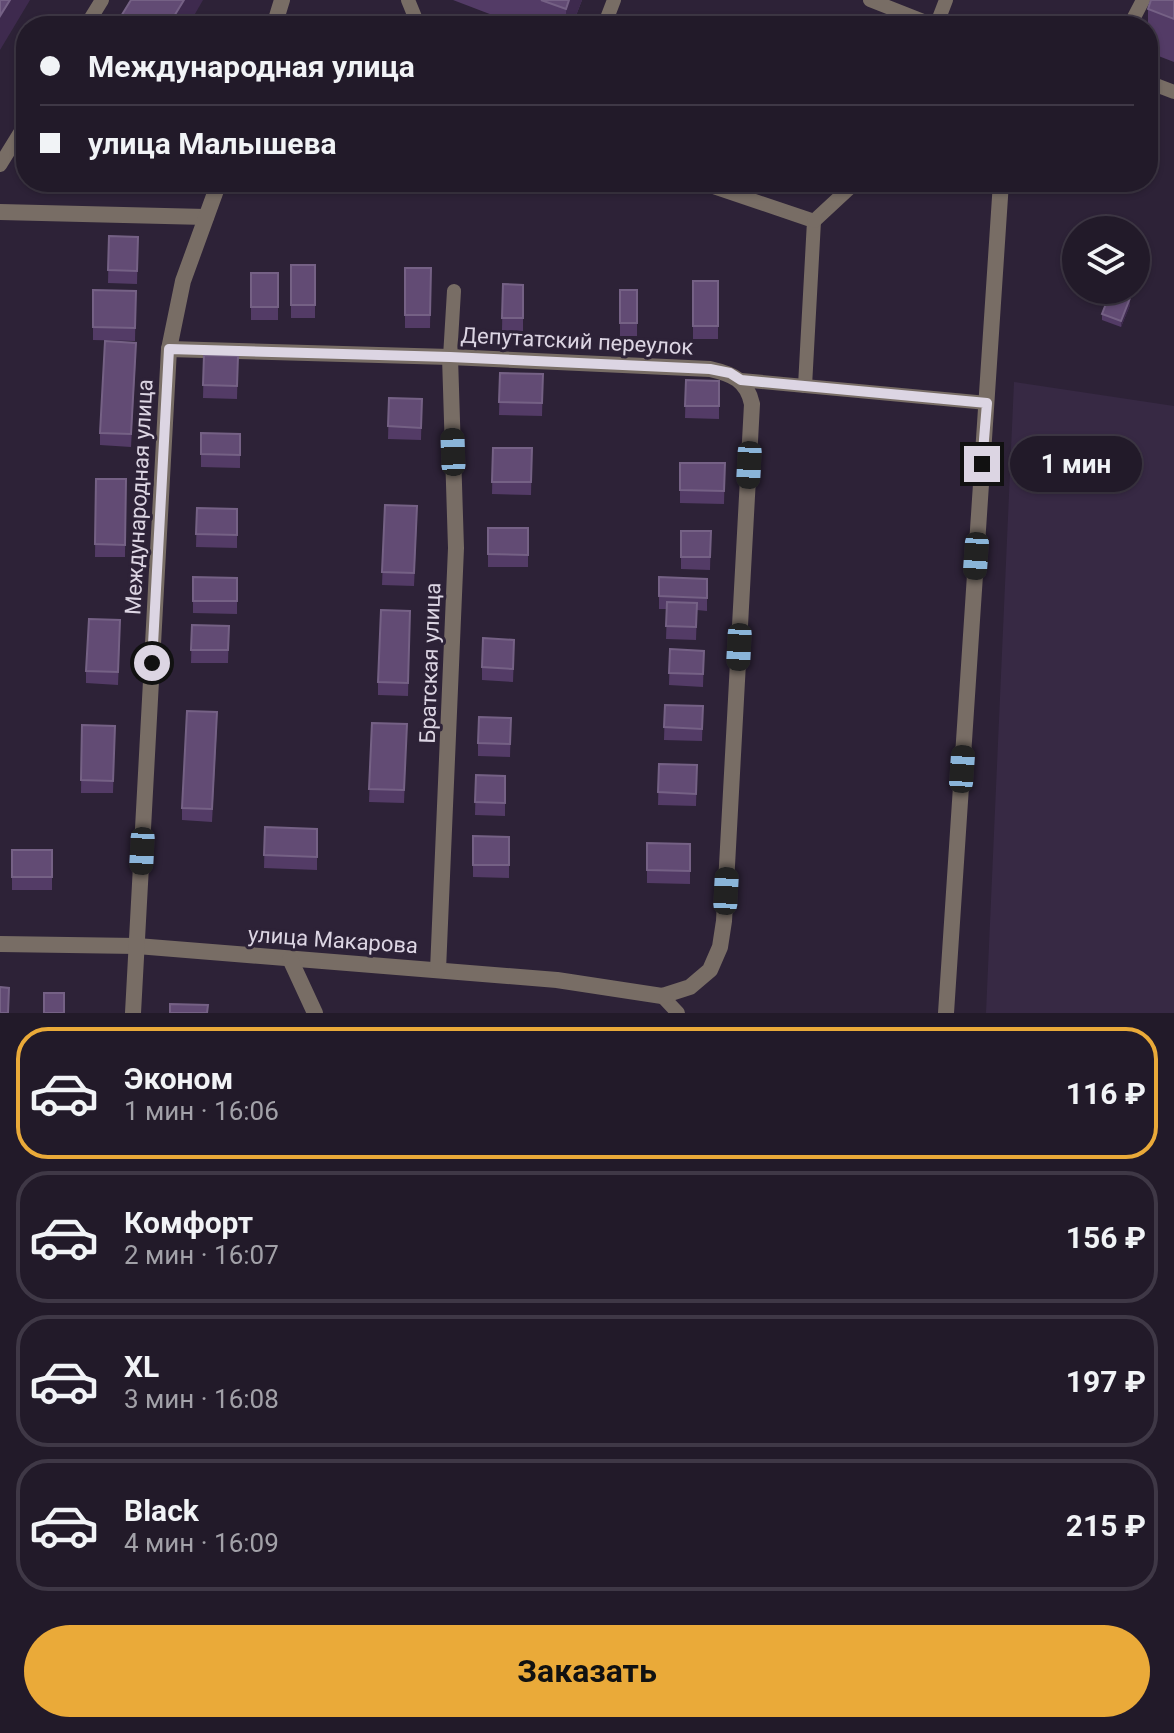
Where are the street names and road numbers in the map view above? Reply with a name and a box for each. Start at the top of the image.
street label: Депутатский переулок [460,322,694,360]
street label: Международная улица [120,378,158,616]
street label: Братская улица [415,582,445,744]
street label: улица Макарова [247,922,419,958]

